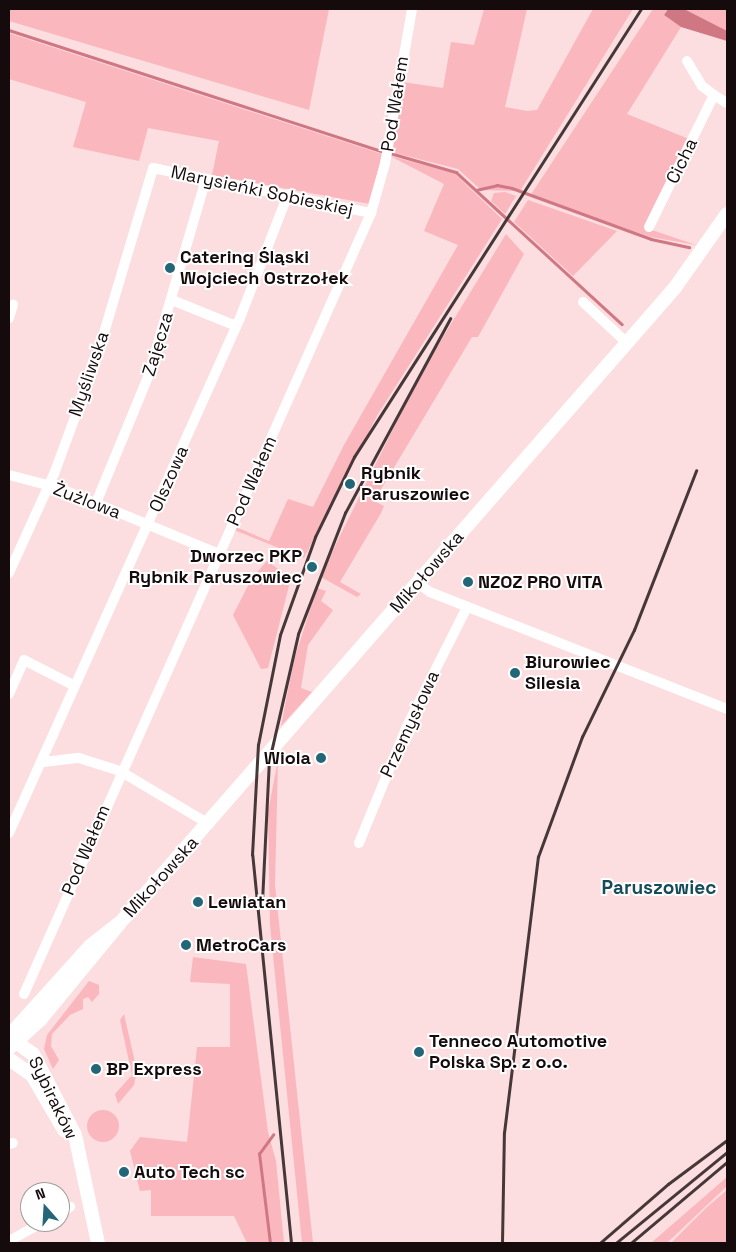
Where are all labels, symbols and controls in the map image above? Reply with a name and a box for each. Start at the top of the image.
street label: Pod Wałem [377,55,413,153]
street label: Cicha [662,135,702,187]
street label: Marysieńki Sobieskiej [169,161,355,221]
place label: Catering Śląski Wojciech Ostrzołek [180,247,349,290]
marker: Catering Śląski Wojciech Ostrzołek [164,262,176,274]
street label: Zajęcza [138,309,178,379]
street label: Myśliwska [64,329,114,419]
street label: Pod Wałem [223,433,281,529]
street label: Olszowa [145,442,193,516]
place label: Rybnik Paruszowiec [361,463,470,506]
marker: Rybnik Paruszowiec [343,477,357,491]
street label: Żużlowa [50,478,124,524]
street label: Mikołowska [386,527,468,617]
place label: Dworzec PKP Rybnik Paruszowiec [129,546,302,588]
marker: Dworzec PKP Rybnik Paruszowiec [306,561,318,573]
place label: NZOZ PRO VITA [478,571,603,593]
marker: NZOZ PRO VITA [462,576,474,588]
place label: Biurowiec Silesia [525,652,610,694]
street label: Przemysłowa [376,667,444,781]
marker: Biurowiec Silesia [509,667,521,679]
place label: Wiola [264,747,311,769]
marker: Wiola [315,752,327,764]
street label: Pod Wałem [57,801,115,899]
street label: Mikołowska [119,832,203,922]
district label: Paruszowiec [602,877,716,899]
place label: Lewiatan [208,891,286,913]
marker: Lewiatan [192,896,204,908]
place label: MetroCars [196,934,286,956]
marker: MetroCars [180,939,192,951]
place label: Tenneco Automotive Polska Sp. z o.o. [429,1031,607,1074]
marker: Tenneco Automotive Polska Sp. z o.o. [413,1046,425,1058]
street label: Sybiraków [24,1053,82,1143]
place label: BP Express [106,1058,202,1080]
marker: BP Express [90,1063,102,1075]
place label: Auto Tech sc [134,1161,245,1183]
marker: Auto Tech sc [118,1166,130,1178]
north arrow [20,1182,70,1232]
text: N [33,1184,48,1204]

